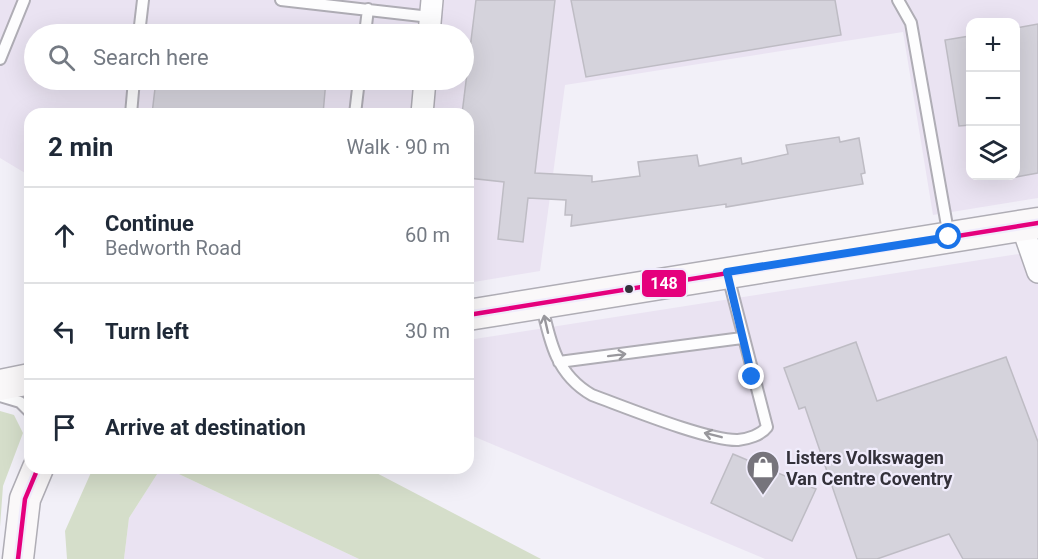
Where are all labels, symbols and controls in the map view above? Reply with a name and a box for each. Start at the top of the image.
map controls [966,18,1020,180]
button: + [966,18,1020,72]
search box [24,24,474,90]
icon: search [45,41,78,74]
text: Search here [93,45,209,70]
button: − [966,72,1020,126]
button: layers [966,126,1020,180]
text: 2 min [48,132,113,162]
text: Walk · 90 m [347,135,450,159]
text: Continue [105,211,194,236]
icon: ahead [48,219,81,252]
text: 60 m [405,223,450,247]
route start [935,223,961,249]
text: Bedworth Road [105,236,241,260]
line badge: 148 [641,269,687,298]
text: 148 [650,274,678,293]
unlabelled marker [623,283,635,295]
icon: left [48,315,81,348]
one-way arrow [539,315,551,334]
text: Turn left [105,319,189,344]
text: 30 m [405,319,450,343]
one-way arrow [607,349,626,360]
route end [738,363,764,389]
icon: arrive [48,411,81,444]
text: Arrive at destination [105,415,306,440]
one-way arrow [703,429,722,441]
place label: Listers Volkswagen Van Centre Coventry [786,447,953,489]
shop icon: Listers Volkswagen Van Centre Coventry [745,449,781,496]

